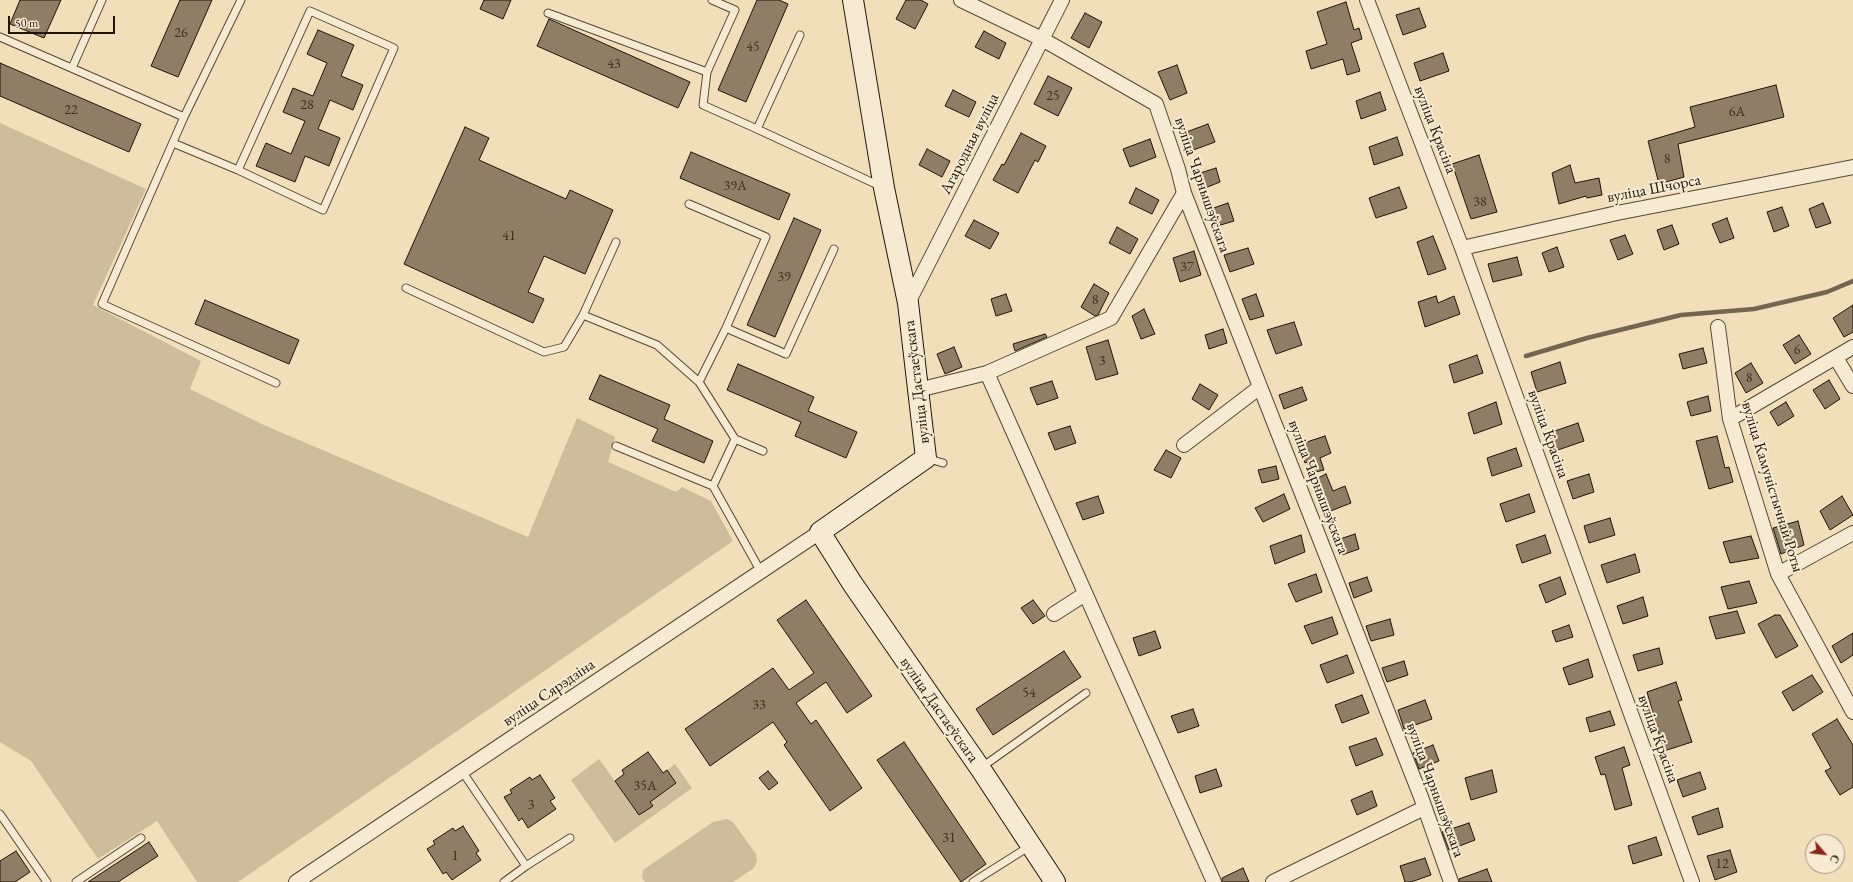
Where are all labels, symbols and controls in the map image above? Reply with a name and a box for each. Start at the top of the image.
scale bar [10,8,117,34]
text: 50 m [15,15,38,31]
house number: 26 [174,25,188,41]
house number: 45 [746,39,760,55]
house number: 43 [607,56,621,72]
street label: вуліца Красіна [1409,83,1461,177]
house number: 25 [1046,88,1060,104]
street label: Агародная вуліца [936,90,1004,198]
house number: 28 [300,97,314,113]
house number: 22 [64,102,78,118]
house number: 6А [1729,104,1745,120]
street label: вуліца Чарнышэўскага [1170,115,1234,255]
house number: 8 [1664,151,1670,167]
street label: вуліца Шчорса [1605,170,1703,208]
house number: 39А [723,178,747,194]
house number: 38 [1473,194,1487,210]
house number: 41 [502,228,516,244]
house number: 37 [1180,259,1194,275]
house number: 39 [777,269,791,285]
house number: 8 [1092,292,1098,308]
street label: вуліца Дастаеўскага [900,319,934,445]
house number: 6 [1794,342,1800,358]
house number: 3 [1099,353,1105,369]
house number: 8 [1746,370,1752,386]
street label: вуліца Красіна [1523,387,1573,481]
street label: вуліца Камуністычнай Роты [1737,399,1807,575]
street label: вуліца Чарнышэўскага [1284,417,1352,557]
street label: вуліца Дастаеўскага [895,653,983,767]
street label: вуліца Сярэдзіна [499,655,599,731]
house number: 54 [1022,685,1036,701]
street label: вуліца Красіна [1633,692,1683,786]
house number: 33 [752,697,766,713]
street label: вуліца Чарнышэўскага [1402,720,1468,860]
house number: 35А [633,778,657,794]
house number: 3 [528,797,534,813]
house number: 31 [942,830,956,846]
north arrow [1805,834,1845,874]
house number: 1 [452,848,458,864]
text: С [1827,852,1843,866]
house number: 12 [1715,856,1729,872]

